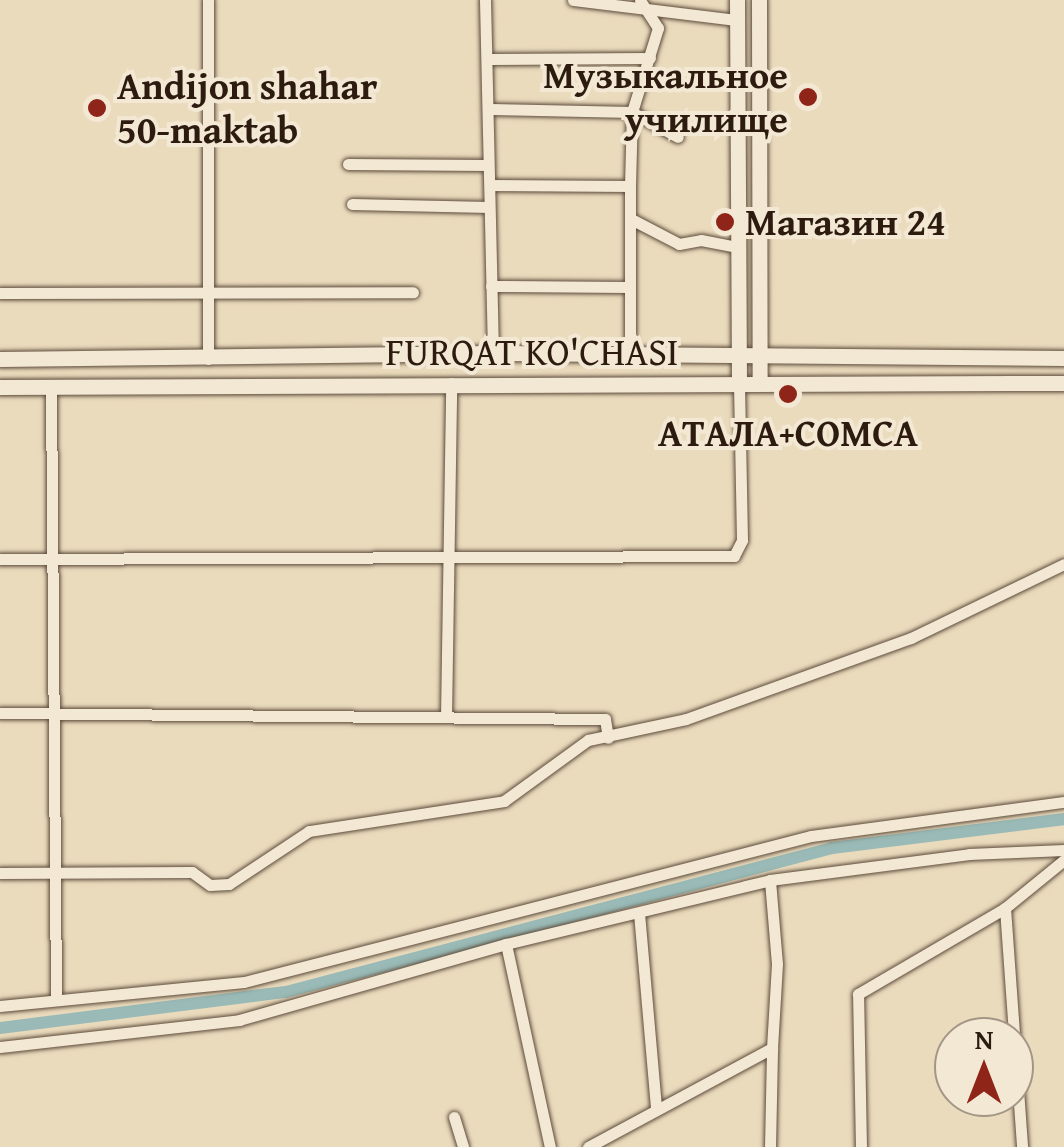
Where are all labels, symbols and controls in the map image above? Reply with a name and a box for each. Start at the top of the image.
place label: Музыкальное училище [543,52,788,142]
place label: Andijon shahar 50-maktab [117,63,377,152]
marker: Музыкальное училище [797,86,819,108]
marker: Andijon shahar 50-maktab [86,97,108,119]
place label: Магазин 24 [745,199,946,245]
marker: Магазин 24 [714,211,736,233]
street label: FURQAT KO'CHASI [386,329,678,375]
marker: АТАЛА+СОМСА [777,383,799,405]
place label: АТАЛА+СОМСА [658,410,918,456]
north arrow [934,1017,1034,1117]
text: N [975,1018,993,1059]

